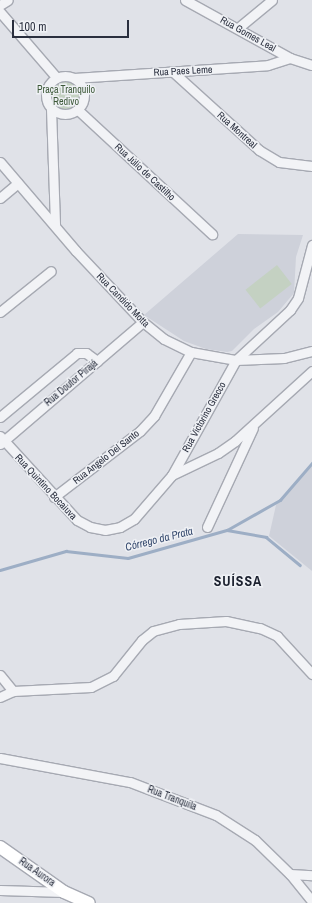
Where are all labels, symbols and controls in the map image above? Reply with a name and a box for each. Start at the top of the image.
scale bar [14,12,131,38]
street label: Rua Gomes Leal [218,14,278,54]
text: 100 m [19,19,46,35]
street label: Rua Paes Leme [153,63,213,79]
park label: Praça Tranquilo Redivo [37,83,95,106]
street label: Rua Montreal [215,109,259,151]
street label: Rua Júlio de Castilho [112,141,178,203]
street label: Rua Candido Motta [94,270,152,330]
street label: Rua Doutor Pirajá [42,357,100,409]
street label: Rua Victorino Grecco [180,380,228,454]
street label: Rua Angelo Del Santo [70,427,142,487]
street label: Rua Quintino Bocaiuva [13,452,79,522]
water label: Córrego da Prata [124,524,194,554]
district label: SUÍSSA [214,573,262,589]
street label: Rua Tranquila [146,783,198,813]
street label: Rua Aurora [16,855,58,889]

